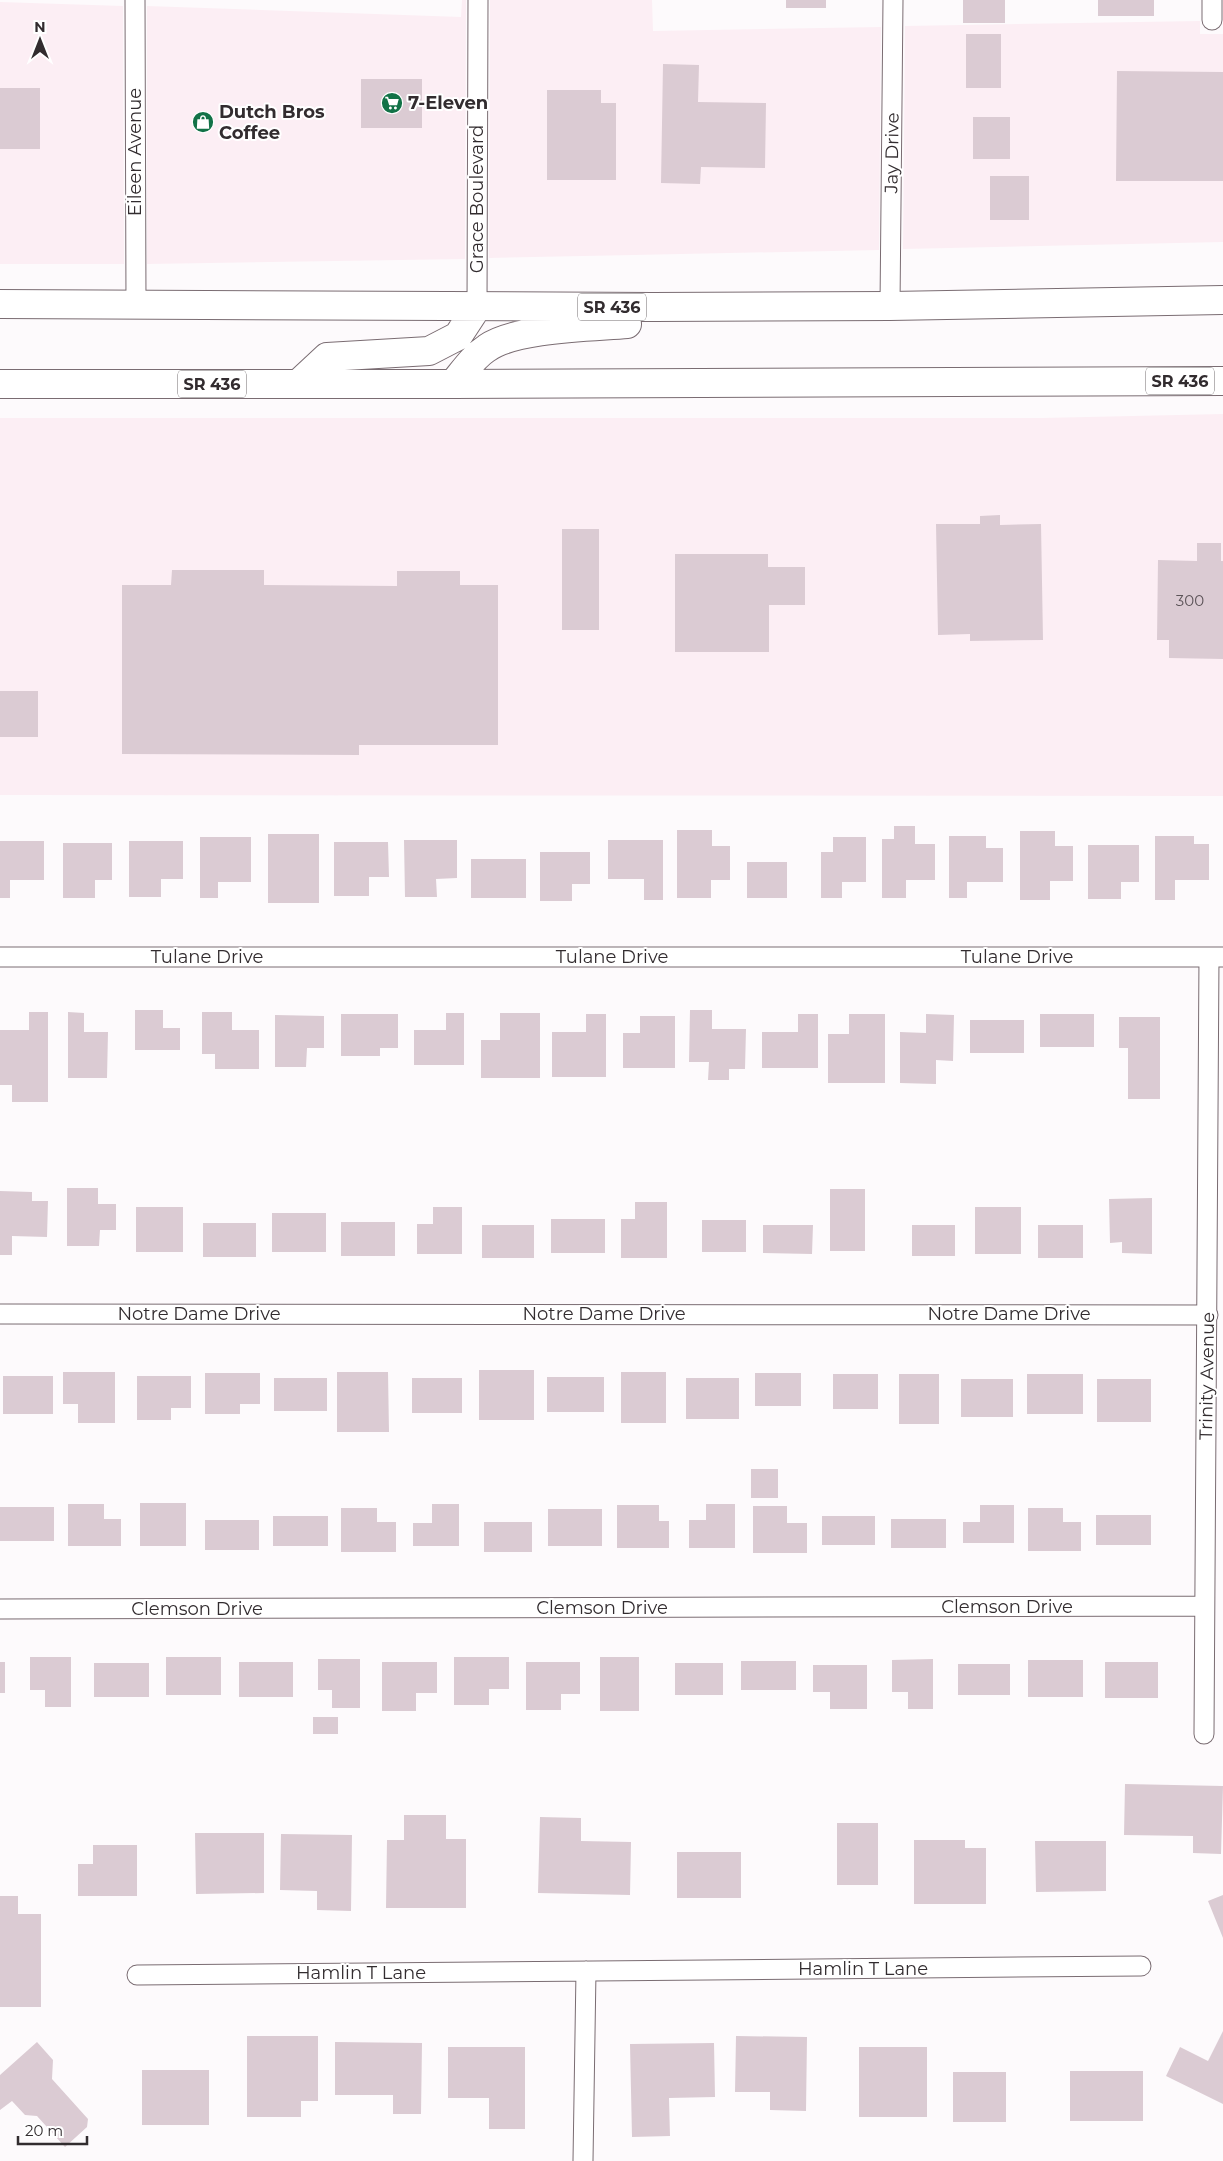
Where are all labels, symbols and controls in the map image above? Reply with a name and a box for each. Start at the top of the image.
north arrow [15,15,65,65]
text: N [34,18,46,36]
street label: Eileen Avenue [124,88,146,216]
supermarket icon: 7-Eleven [380,91,404,115]
place label: 7-Eleven [408,92,488,114]
place label: Dutch Bros Coffee [219,101,325,144]
shop icon: Dutch Bros Coffee [191,110,215,134]
street label: Jay Drive [880,112,904,195]
street label: Grace Boulevard [466,125,488,273]
road number: SR 436 [578,294,646,320]
road number: SR 436 [1146,368,1214,394]
road number: SR 436 [178,370,246,398]
house number: 300 [1176,591,1204,610]
street label: Tulane Drive [151,946,263,968]
street label: Tulane Drive [556,946,668,968]
street label: Tulane Drive [961,946,1073,968]
street label: Notre Dame Drive [117,1303,281,1325]
street label: Notre Dame Drive [522,1303,686,1325]
street label: Notre Dame Drive [927,1303,1091,1325]
street label: Trinity Avenue [1195,1312,1219,1440]
street label: Clemson Drive [941,1596,1073,1618]
street label: Clemson Drive [536,1597,668,1619]
street label: Clemson Drive [131,1598,263,1620]
street label: Hamlin T Lane [798,1958,928,1980]
street label: Hamlin T Lane [296,1962,426,1984]
scale bar [18,2114,86,2146]
text: 20 m [25,2121,63,2140]

